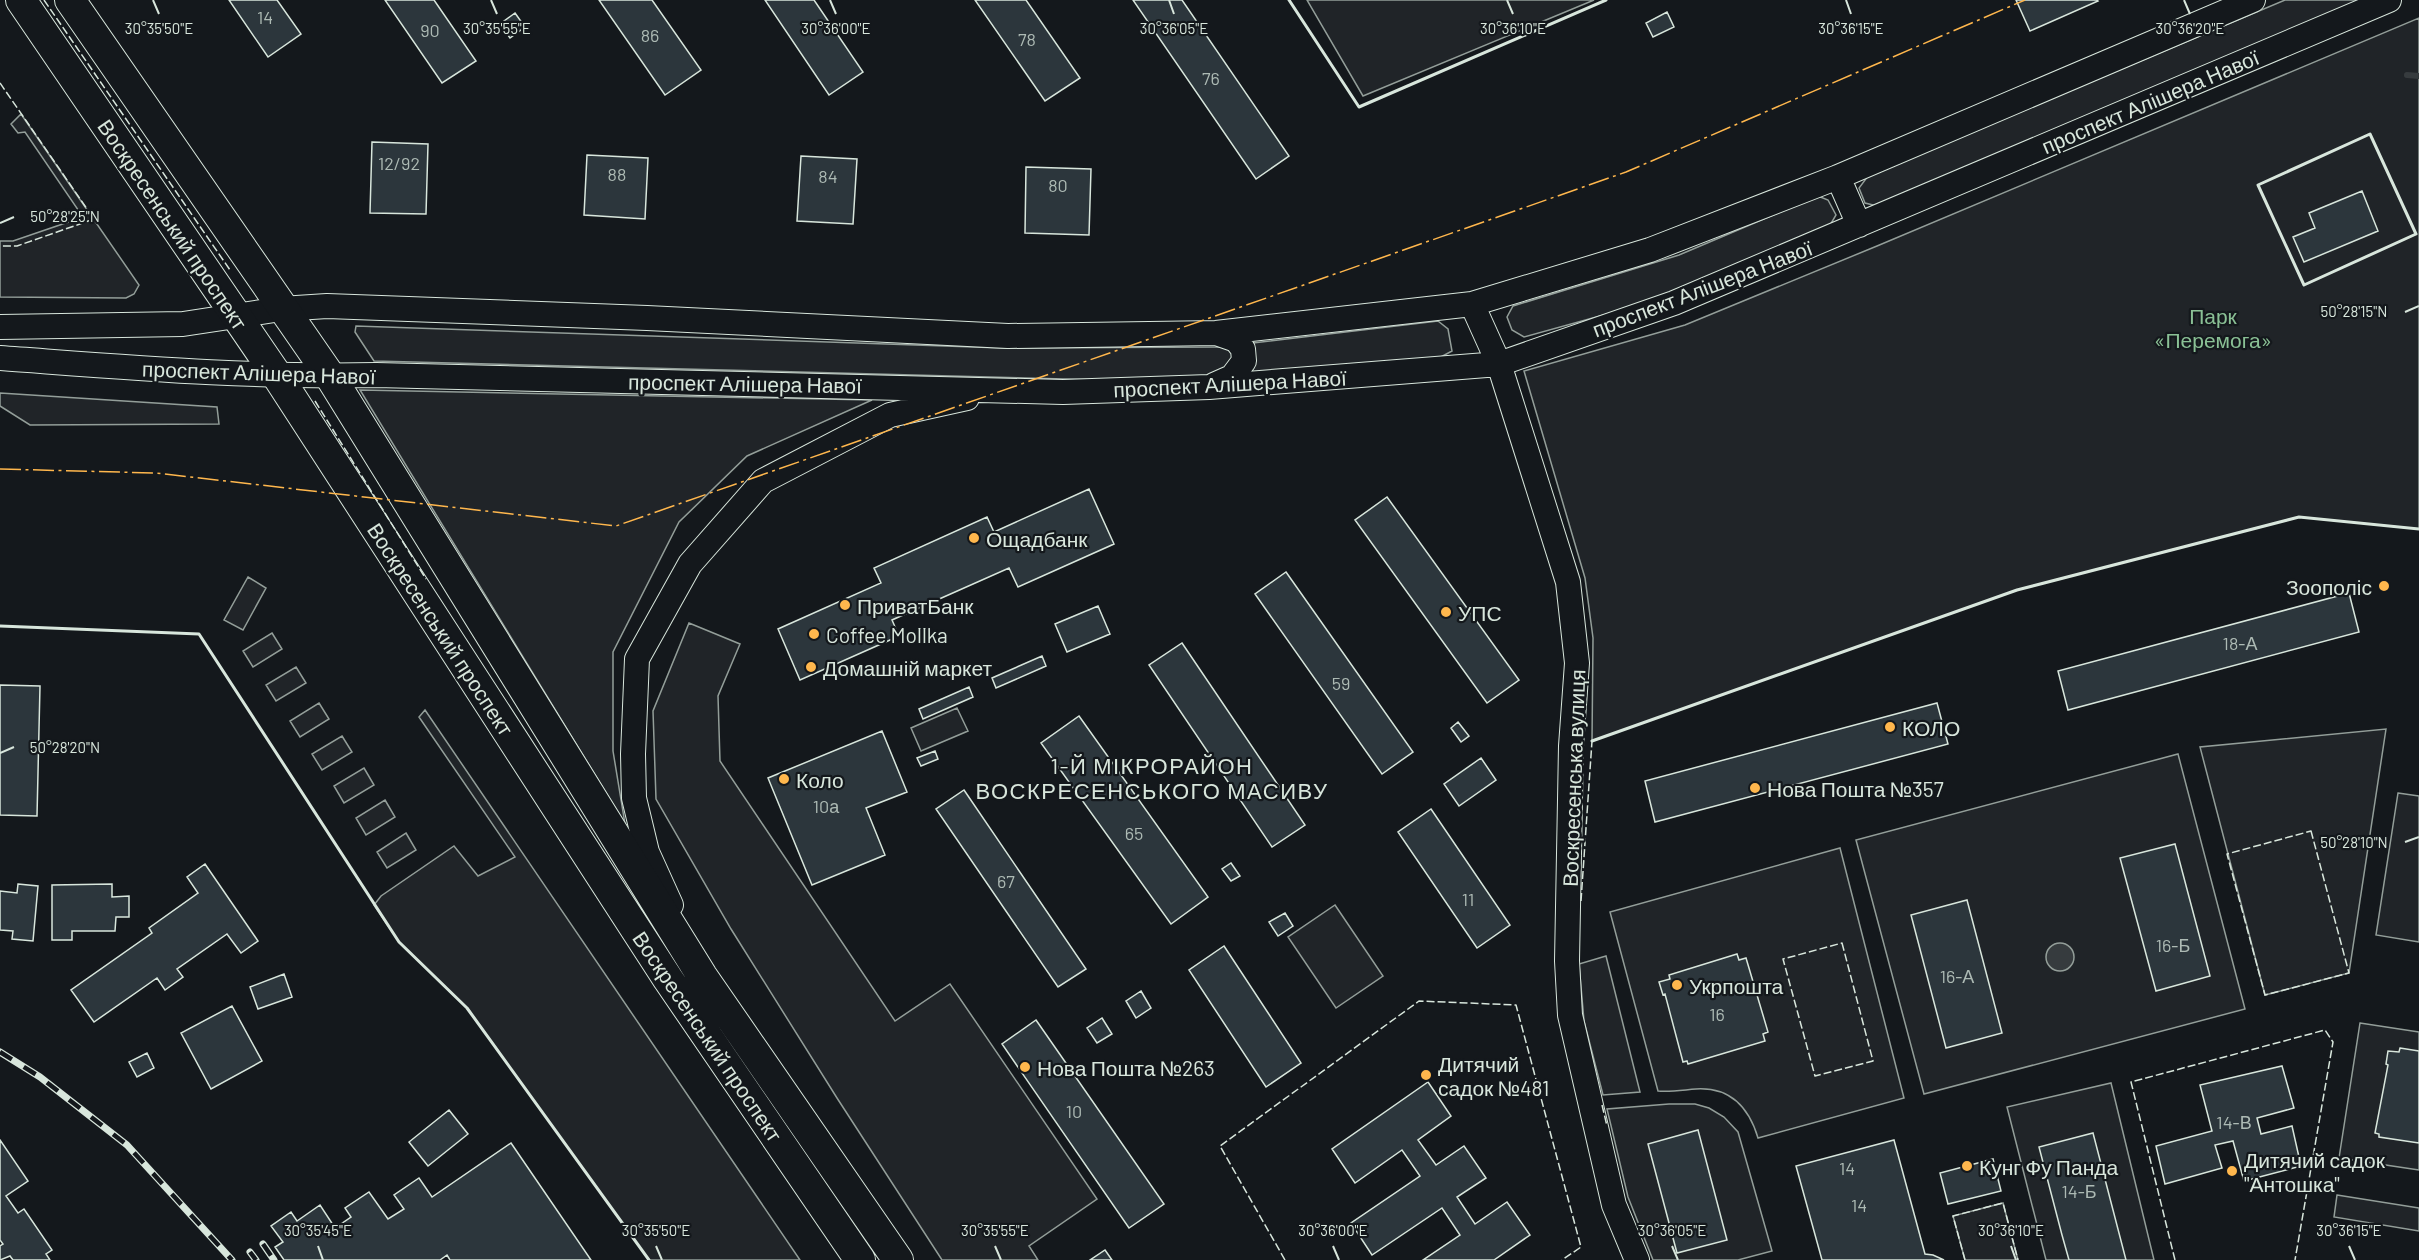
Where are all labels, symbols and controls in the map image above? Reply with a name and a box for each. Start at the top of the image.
house number: 14 [257,6,273,28]
text: 30°35'50"E [125,19,193,37]
house number: 90 [420,19,440,41]
text: 30°35'55"E [463,19,531,37]
text: 30°36'00"E [801,19,871,37]
text: 30°36'05"E [1140,19,1208,37]
text: 30°36'10"E [1480,19,1546,37]
text: 30°36'15"E [1818,19,1884,37]
text: 30°36'20"E [2156,19,2224,37]
house number: 86 [641,24,659,46]
house number: 78 [1018,28,1036,50]
street label: проспект Алішера Навої [2038,44,2263,158]
house number: 76 [1202,67,1220,89]
street label: Воскресенський проспект [93,114,253,334]
house number: 12/92 [378,152,420,174]
house number: 88 [608,163,626,185]
house number: 84 [818,165,838,187]
house number: 80 [1048,174,1068,196]
text: 50°28'25"N [30,207,100,225]
street label: проспект Алішера Навої [1588,234,1816,342]
text: 50°28'15"N [2321,302,2387,320]
park label: Парк «Перемога» [2154,303,2272,352]
street label: проспект Алішера Навої [142,355,376,389]
street label: проспект Алішера Навої [1113,364,1348,402]
street label: проспект Алішера Навої [628,368,862,398]
street label: Воскресенський проспект [363,518,519,740]
place label: Ощадбанк [986,526,1088,551]
marker: Ощадбанк [967,531,981,545]
place label: Зоополіс [2286,574,2372,599]
marker: Зоополіс [2377,579,2391,593]
place label: ПриватБанк [857,593,974,618]
marker: ПриватБанк [838,598,852,612]
place label: УПС [1458,600,1502,625]
marker: УПС [1439,605,1453,619]
place label: Coffee Mollka [826,622,948,647]
marker: Coffee Mollka [807,627,821,641]
house number: 18-А [2223,632,2257,654]
place label: Домашній маркет [823,655,992,680]
marker: Домашній маркет [804,660,818,674]
street label: Воскресенська вулиця [1557,669,1589,887]
house number: 59 [1332,672,1350,694]
place label: КОЛО [1902,715,1960,740]
marker: КОЛО [1883,720,1897,734]
text: 50°28'20"N [30,738,100,756]
district label: 1-Й МІКРОРАЙОН ВОСКРЕСЕНСЬКОГО МАСИВУ [976,752,1328,803]
place label: Коло [796,767,844,792]
marker: Коло [777,772,791,786]
place label: Нова Пошта №357 [1767,776,1944,801]
marker: Нова Пошта №357 [1748,781,1762,795]
house number: 10а [813,795,840,817]
house number: 65 [1125,822,1143,844]
text: 50°28'10"N [2320,833,2388,851]
house number: 67 [997,870,1015,892]
house number: 11 [1462,888,1474,910]
street label: Воскресенський проспект [628,926,788,1146]
house number: 16-Б [2156,934,2190,956]
house number: 16-А [1940,965,1974,987]
place label: Укрпошта [1689,973,1784,998]
marker: Укрпошта [1670,978,1684,992]
house number: 16 [1709,1003,1725,1025]
place label: Дитячий садок №481 [1438,1051,1549,1100]
place label: Нова Пошта №263 [1037,1055,1215,1080]
marker: Нова Пошта №263 [1018,1060,1032,1074]
marker: Дитячий садок №481 [1419,1068,1433,1082]
house number: 10 [1066,1100,1082,1122]
house number: 14-В [2216,1111,2252,1133]
place label: Дитячий садок "Антошка" [2244,1147,2386,1196]
place label: Кунг Фу Панда [1979,1154,2118,1179]
house number: 14 [1839,1157,1855,1179]
marker: Кунг Фу Панда [1960,1159,1974,1173]
marker: Дитячий садок "Антошка" [2225,1164,2239,1178]
house number: 14-Б [2061,1180,2097,1202]
house number: 14 [1851,1194,1867,1216]
text: 30°35'45"E [284,1221,352,1239]
text: 30°35'50"E [622,1221,690,1239]
text: 30°35'55"E [961,1221,1029,1239]
text: 30°36'00"E [1298,1221,1368,1239]
text: 30°36'05"E [1638,1221,1706,1239]
text: 30°36'10"E [1978,1221,2044,1239]
text: 30°36'15"E [2316,1221,2382,1239]

